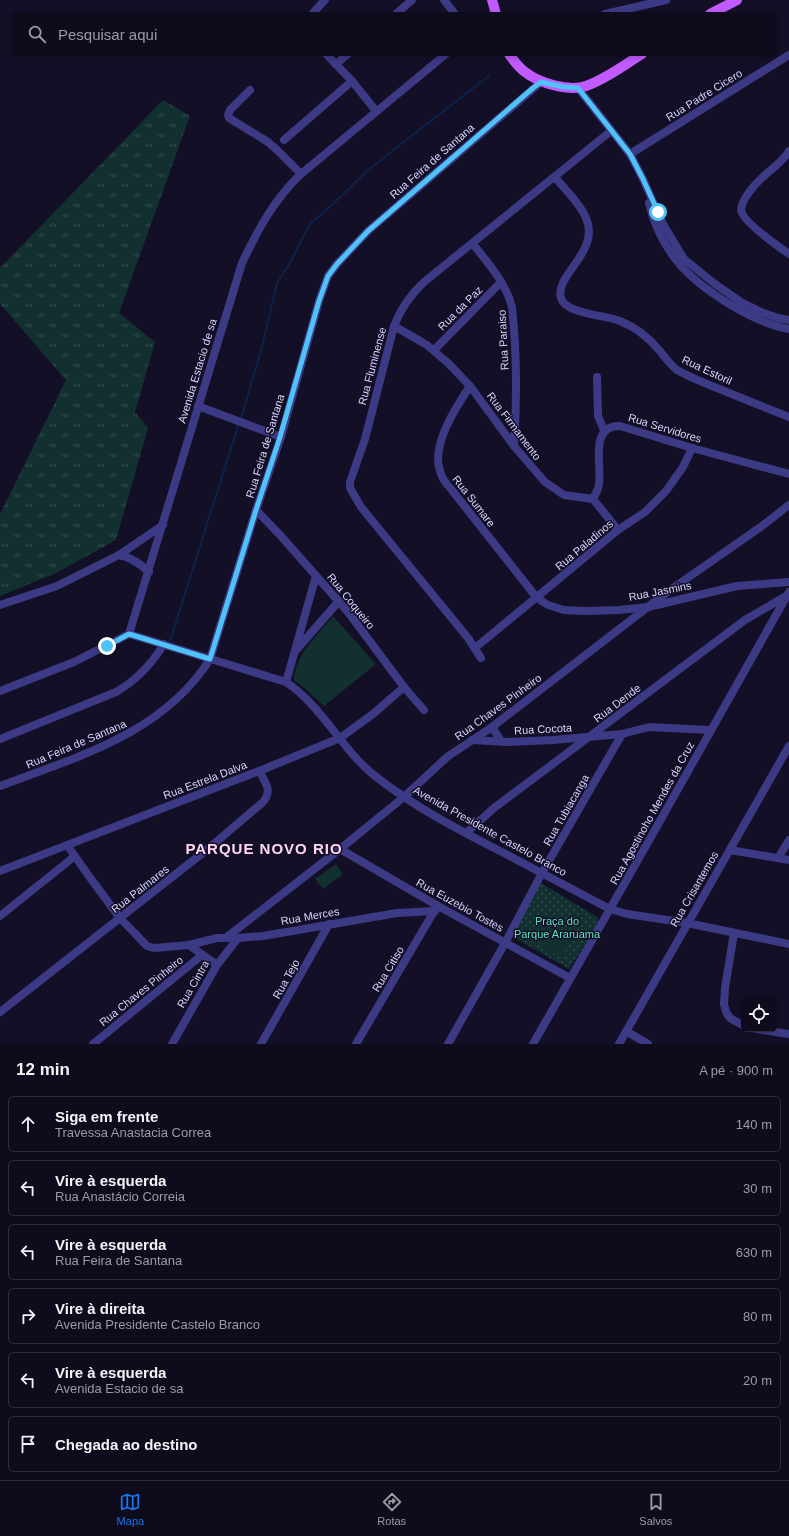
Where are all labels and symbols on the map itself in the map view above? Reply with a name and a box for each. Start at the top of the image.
street label: Rua Padre Cicero [664,67,744,123]
street label: Rua Feira de Santana [387,121,477,201]
route start [649,203,667,221]
street label: Rua da Paz [435,283,485,333]
street label: Rua Paraiso [495,309,511,371]
street label: Avenida Estacio de sa [175,316,219,425]
street label: Rua Fluminense [356,326,388,406]
street label: Rua Estoril [680,353,734,387]
street label: Rua Firmamento [485,390,543,462]
street label: Rua Feira de Santana [244,392,287,499]
street label: Rua Servidores [627,411,703,445]
street label: Rua Sumare [450,473,498,529]
street label: Rua Paladinos [553,517,616,573]
street label: Rua Coqueiro [325,571,377,631]
street label: Rua Jasmins [628,579,693,603]
route end [98,637,116,655]
street label: Rua Chaves Pinheiro [452,672,544,742]
street label: Rua Dende [591,681,643,725]
street label: Rua Feira de Santana [24,717,129,771]
street label: Rua Cocota [514,721,573,737]
street label: Rua Agostinoho Mendes da Cruz [608,739,696,887]
street label: Rua Estrela Dalva [161,758,249,801]
street label: Rua Tubiacanga [541,772,592,848]
street label: Avenida Presidente Castelo Branco [411,784,569,878]
district label: PARQUE NOVO RIO [185,840,343,857]
street label: Rua Crisantemos [668,849,721,929]
street label: Rua Palmares [109,863,172,915]
street label: Rua Euzebio Tostes [414,876,506,934]
street label: Rua Merces [280,905,341,927]
park label: Praça do Parque Araruama [514,915,601,940]
street label: Rua Citiso [370,944,406,994]
street label: Rua Chaves Pinheiro [97,954,185,1028]
street label: Rua Cintra [175,957,212,1010]
street label: Rua Tejo [270,957,302,1001]

